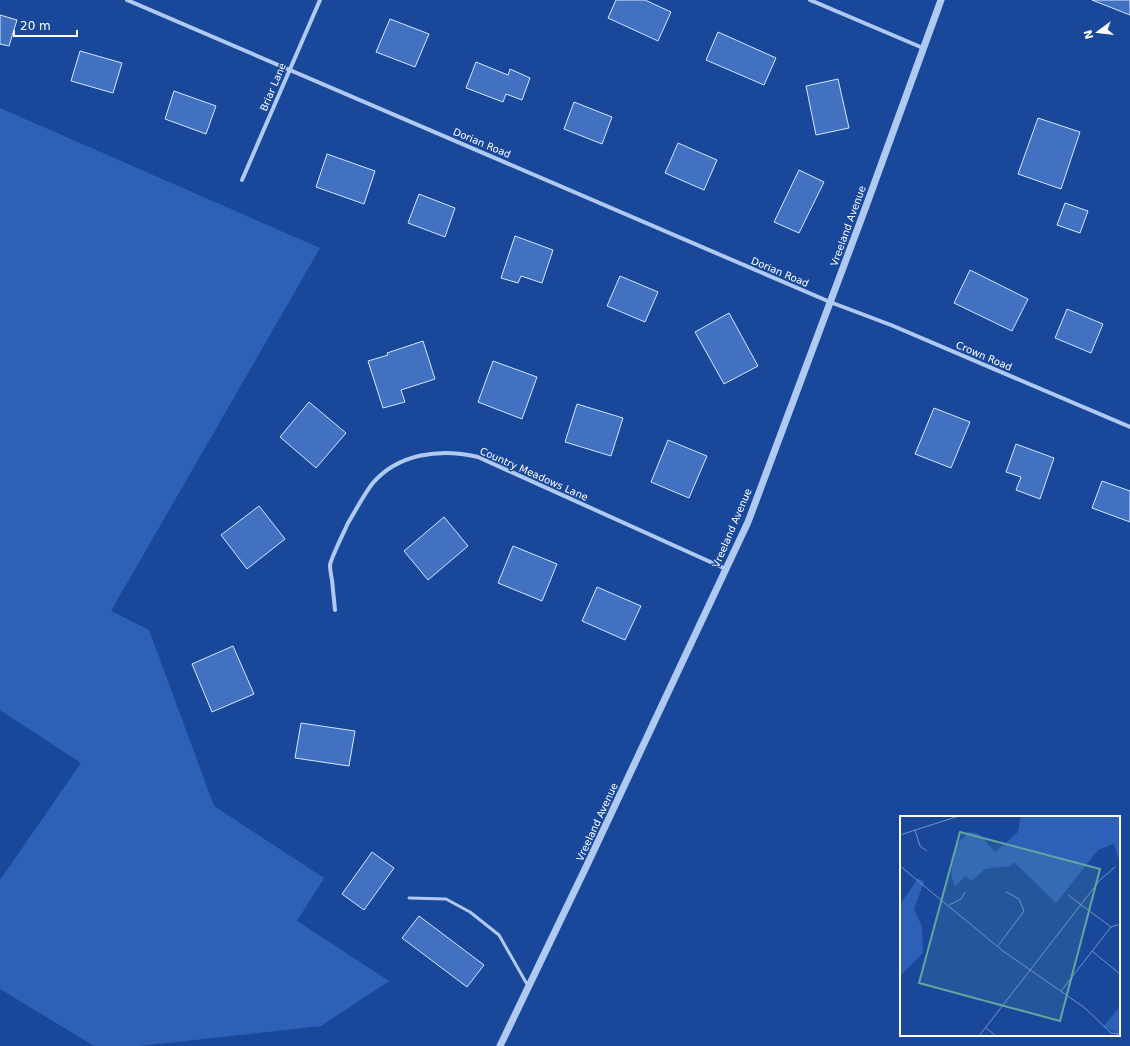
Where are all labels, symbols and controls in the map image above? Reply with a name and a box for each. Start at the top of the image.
scale bar [14,12,77,38]
north arrow [1078,12,1118,52]
text: 20 m [20,19,51,33]
text: N [1081,28,1096,41]
street label: Briar Lane [258,61,288,113]
street label: Dorian Road [452,126,512,160]
street label: Vreeland Avenue [828,184,868,268]
street label: Dorian Road [750,255,810,289]
street label: Crown Road [954,339,1014,373]
street label: Country Meadows Lane [478,445,590,503]
street label: Vreeland Avenue [710,487,754,569]
street label: Vreeland Avenue [574,781,620,863]
inset map [900,816,1120,1036]

